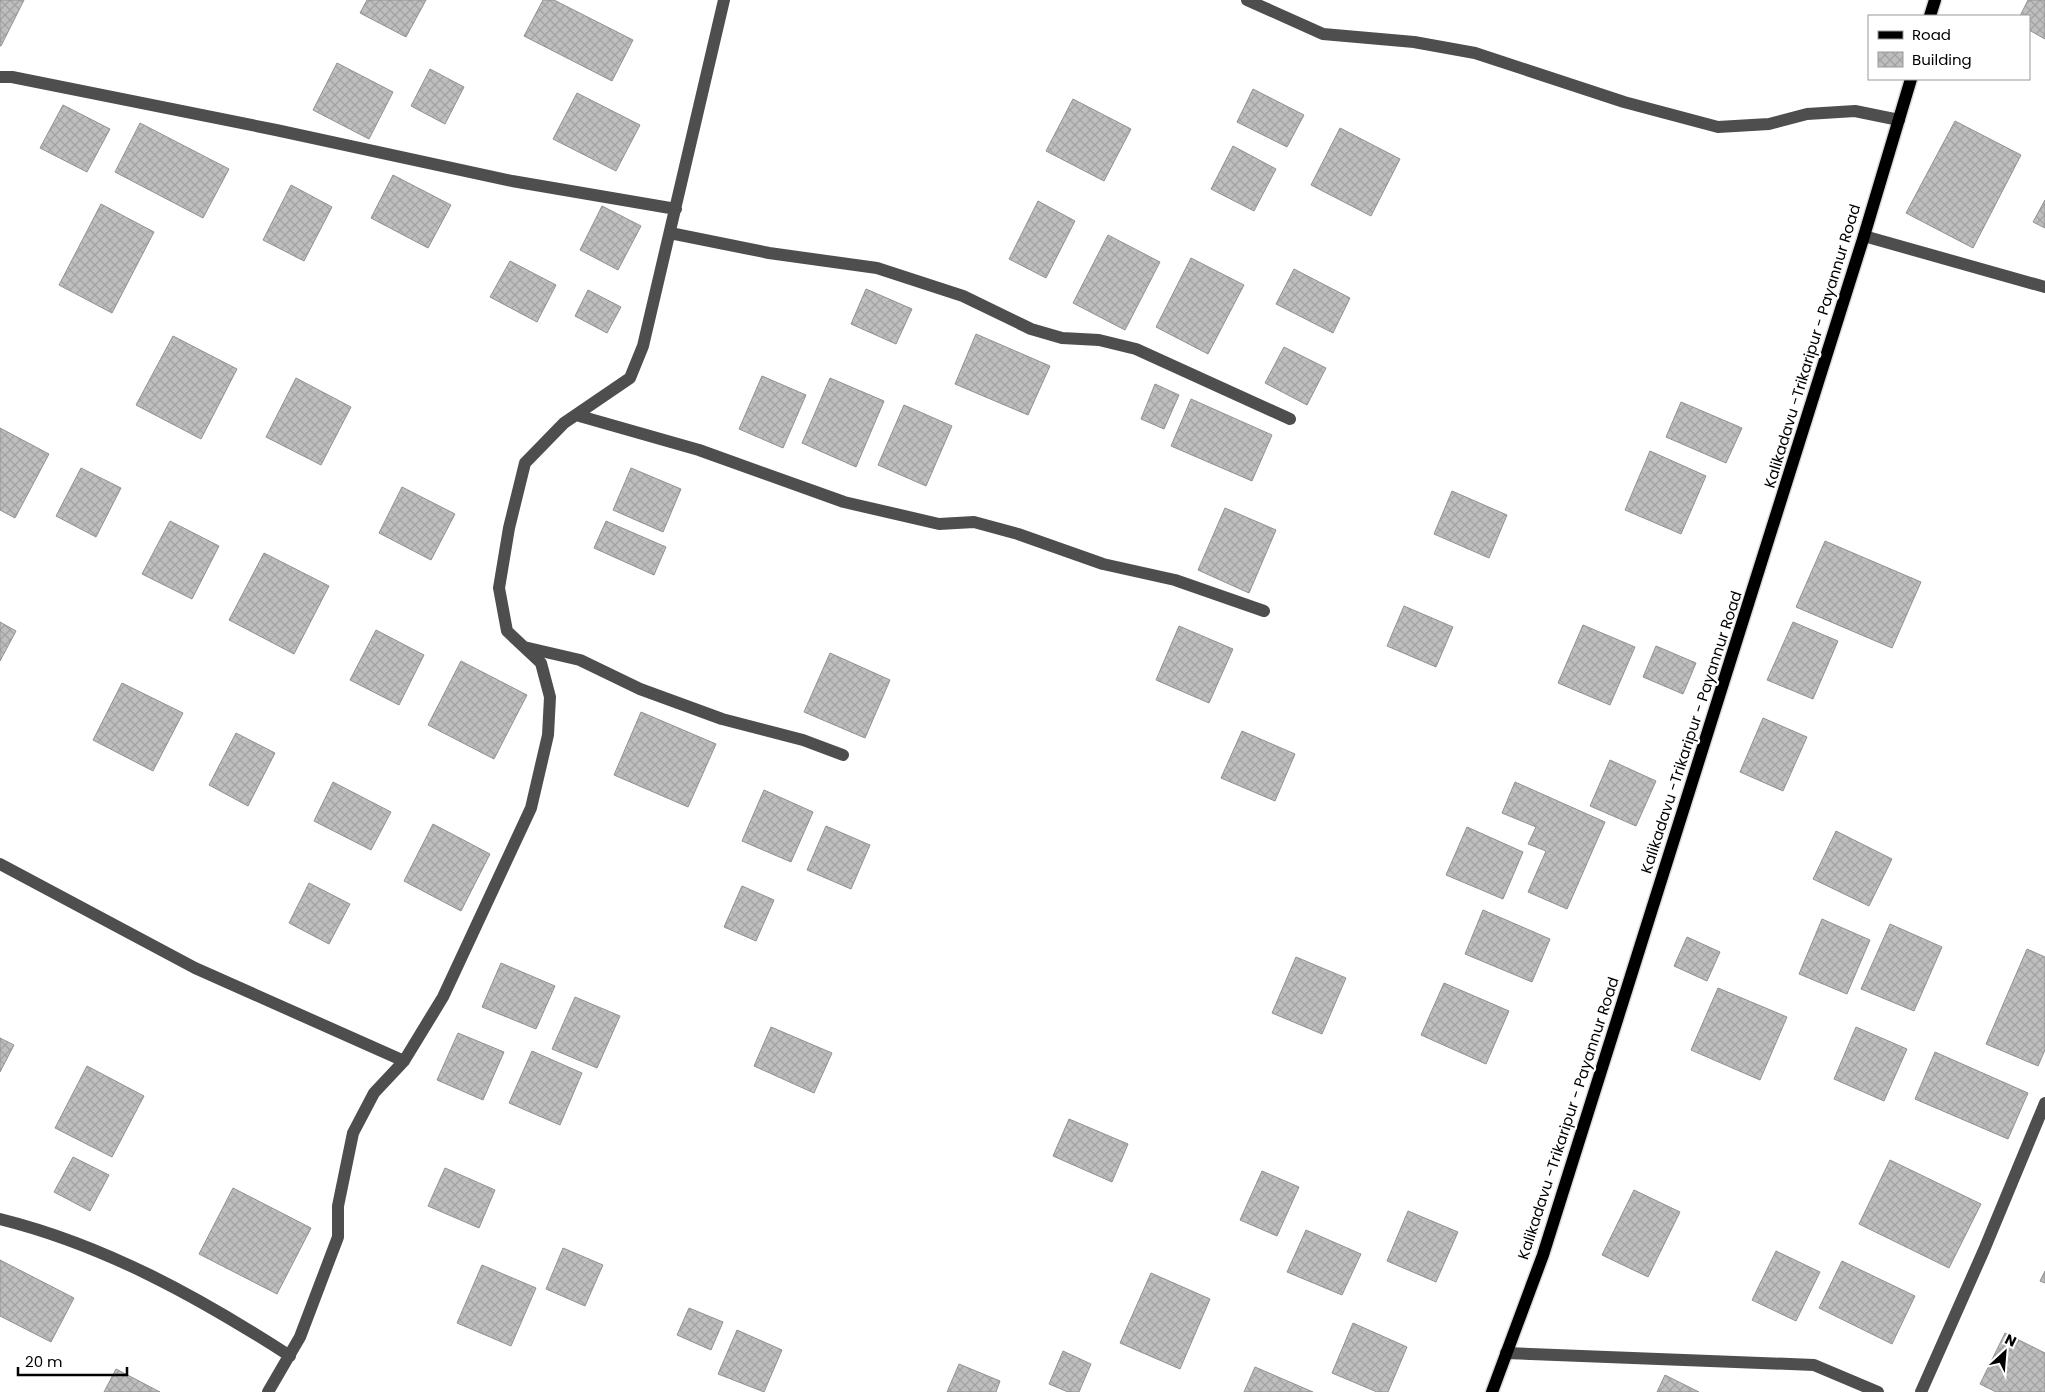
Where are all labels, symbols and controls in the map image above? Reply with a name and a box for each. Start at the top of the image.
legend [1868,15,2030,80]
text: Road [1912,24,1951,45]
text: Building [1912,49,1972,70]
street label: Kalikadavu -Trikaripur - Payannur Road [1759,201,1865,491]
street label: Kalikadavu -Trikaripur - Payannur Road [1635,588,1747,876]
street label: Kalikadavu -Trikaripur - Payannur Road [1512,974,1624,1262]
north arrow [1980,1327,2030,1377]
text: N [2002,1329,2020,1352]
scale bar [18,1344,126,1376]
text: 20 m [25,1351,63,1372]

